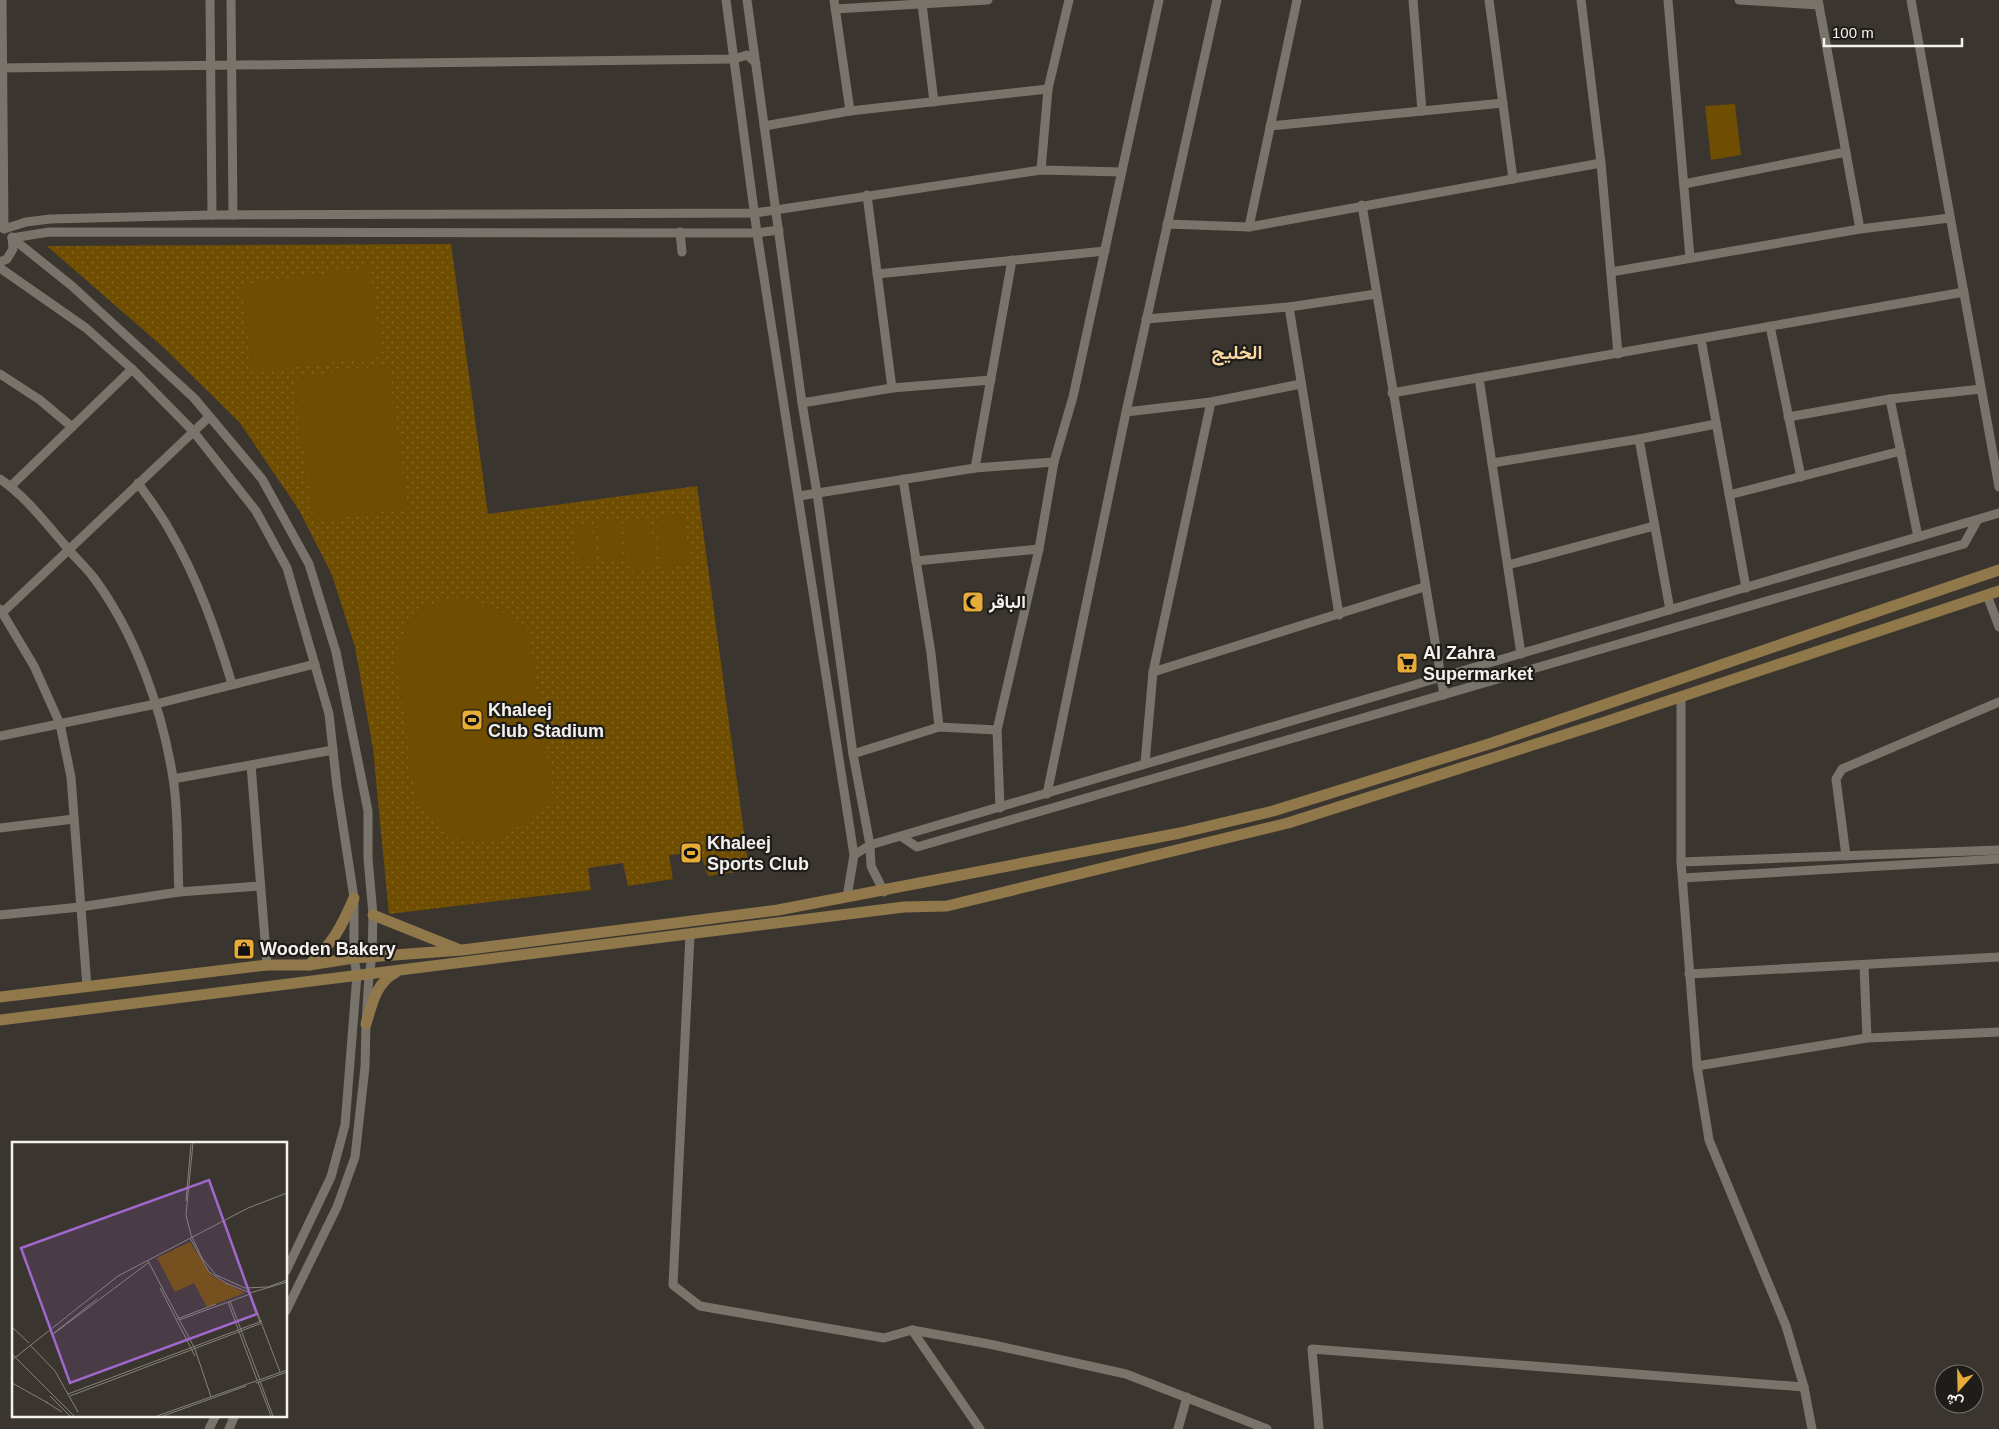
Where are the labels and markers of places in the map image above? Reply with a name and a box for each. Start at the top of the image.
mosque icon: الباقر [961,590,985,614]
place label: الباقر [988,592,1026,613]
place label: Al Zahra Supermarket [1423,643,1533,684]
supermarket icon: Al Zahra Supermarket [1395,651,1419,675]
place label: Khaleej Club Stadium [488,700,604,741]
sports icon: Khaleej Club Stadium [460,708,484,732]
place label: Khaleej Sports Club [707,833,809,874]
sports icon: Khaleej Sports Club [679,841,703,865]
shop icon: Wooden Bakery [232,937,256,961]
place label: Wooden Bakery [260,939,396,959]

